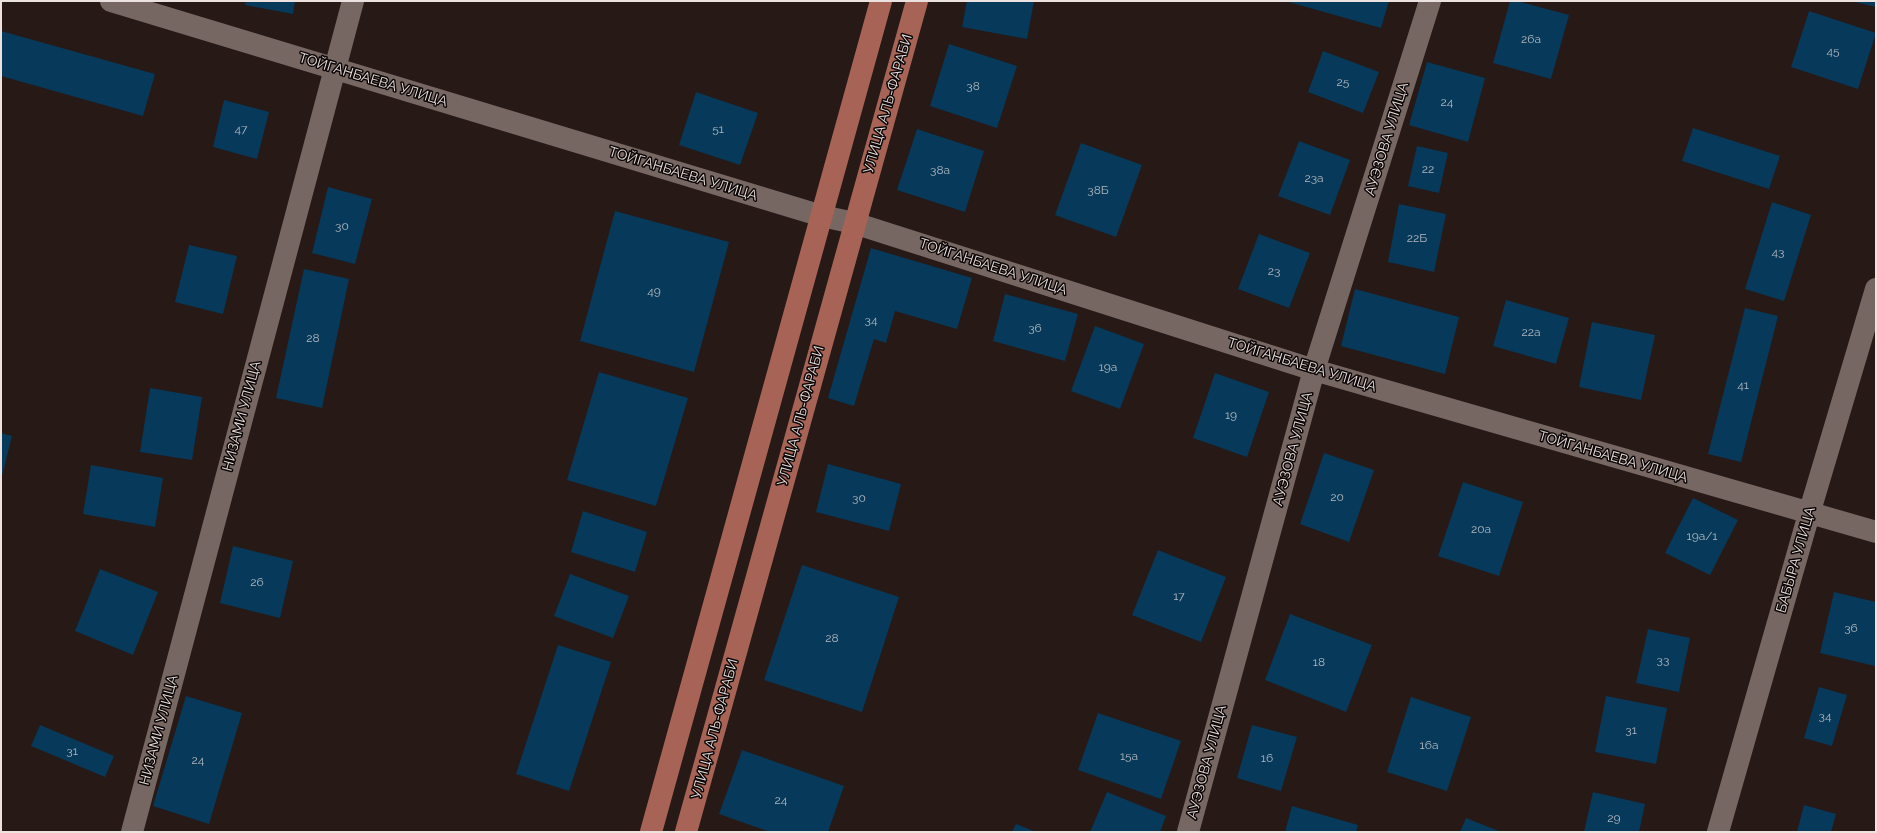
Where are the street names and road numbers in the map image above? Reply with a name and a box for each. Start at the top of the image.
street label: УЛИЦА АЛЬ-ФАРАБИ [860,32,916,176]
street label: ТОЙГАНБАЕВА УЛИЦА [297,49,449,111]
street label: АУЭЗОВА УЛИЦА [1362,80,1412,198]
street label: ТОЙГАНБАЕВА УЛИЦА [607,143,759,205]
street label: ТОЙГАНБАЕВА УЛИЦА [917,235,1069,299]
street label: ТОЙГАНБАЕВА УЛИЦА [1226,334,1378,396]
street label: УЛИЦА АЛЬ-ФАРАБИ [774,344,828,488]
street label: НИЗАМИ УЛИЦА [219,359,265,473]
street label: АУЭЗОВА УЛИЦА [1270,390,1316,508]
street label: ТОЙГАНБАЕВА УЛИЦА [1536,428,1690,486]
street label: БАБЫРА УЛИЦА [1773,505,1819,615]
street label: УЛИЦА АЛЬ-ФАРАБИ [688,657,742,801]
street label: НИЗАМИ УЛИЦА [136,673,182,787]
street label: АУЭЗОВА УЛИЦА [1184,703,1230,821]

